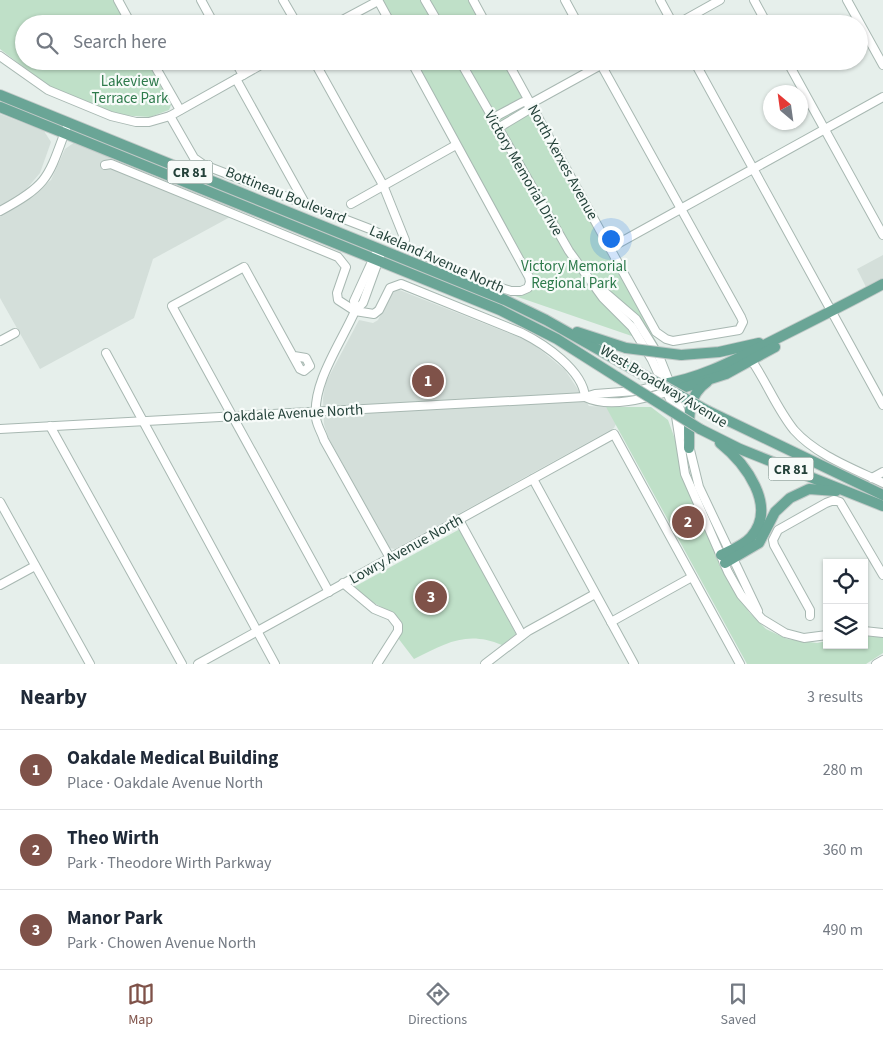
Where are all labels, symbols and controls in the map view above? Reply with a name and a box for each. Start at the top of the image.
search box [15,15,868,70]
icon: search [33,29,61,57]
text: Search here [73,29,167,56]
park label: Lakeview Terrace Park [91,71,169,109]
north arrow [763,85,808,130]
street label: North Xerxes Avenue [522,101,603,224]
street label: Victory Memorial Drive [479,107,568,240]
road number: CR 81 [168,160,212,183]
street label: Bottineau Boulevard [222,162,349,229]
street label: Lakeland Avenue North [366,220,508,299]
your location [598,226,624,252]
park label: Victory Memorial Regional Park [521,256,627,294]
street label: West Broadway Avenue [596,340,731,433]
pin: 1 [412,362,444,400]
street label: Oakdale Avenue North [222,399,364,428]
road number: CR 81 [768,458,814,480]
pin: 2 [672,503,704,541]
street label: Lowry Avenue North [346,509,467,589]
map controls [823,559,868,649]
button: locate [823,559,868,604]
pin: 3 [415,578,447,616]
button: layers [823,604,868,649]
text: Nearby [20,682,87,712]
text: 3 results [807,686,863,708]
text: Oakdale Medical Building [67,745,278,772]
text: 1 [32,759,40,781]
text: 280 m [823,759,863,781]
text: Place · Oakdale Avenue North [67,772,263,794]
text: Theo Wirth [67,825,159,852]
text: 2 [32,839,40,861]
text: 360 m [823,839,863,861]
text: Park · Theodore Wirth Parkway [67,852,271,874]
text: Manor Park [67,905,163,932]
text: 3 [32,919,40,941]
text: 490 m [823,919,863,941]
text: Park · Chowen Avenue North [67,932,256,954]
tab: Map [127,980,155,1030]
tab: Directions [408,980,467,1030]
tab: Saved [721,980,756,1030]

